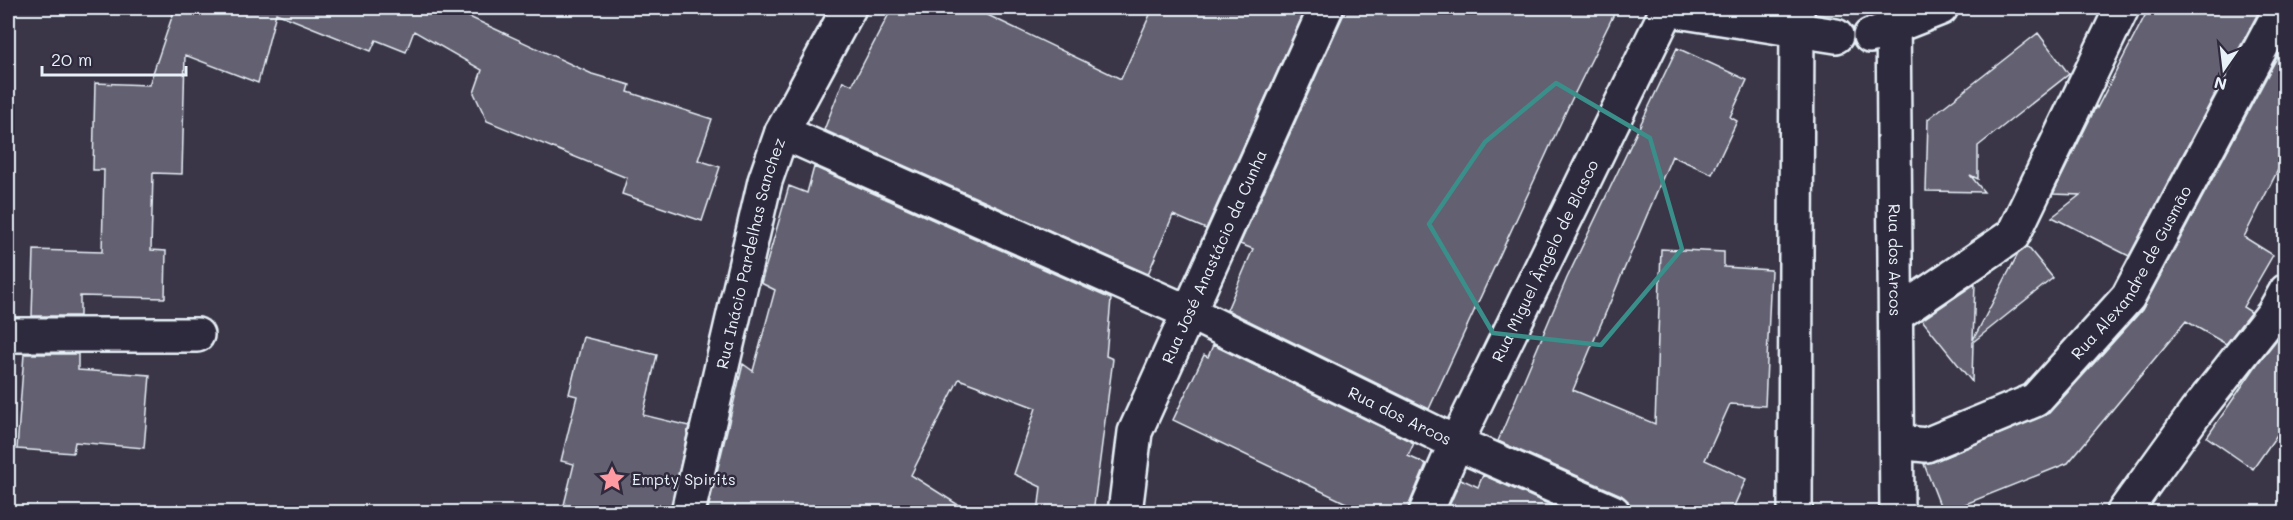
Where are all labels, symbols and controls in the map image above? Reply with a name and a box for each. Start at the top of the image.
scale bar [42,39,186,77]
north arrow [2194,39,2254,99]
text: 20 m [51,47,92,71]
text: N [2212,72,2229,96]
street label: Rua Inácio Pardelhas Sanchez [711,135,789,371]
street label: Rua José Anastácio da Cunha [1156,146,1271,367]
street label: Rua Miguel Ângelo de Blasco [1486,156,1603,365]
street label: Rua Alexandre de Gusmão [2066,182,2195,363]
street label: Rua dos Arcos [1885,204,1906,316]
street label: Rua dos Arcos [1345,381,1455,449]
place icon: Empty Spirits [597,464,627,494]
place label: Empty Spirits [632,468,736,489]

